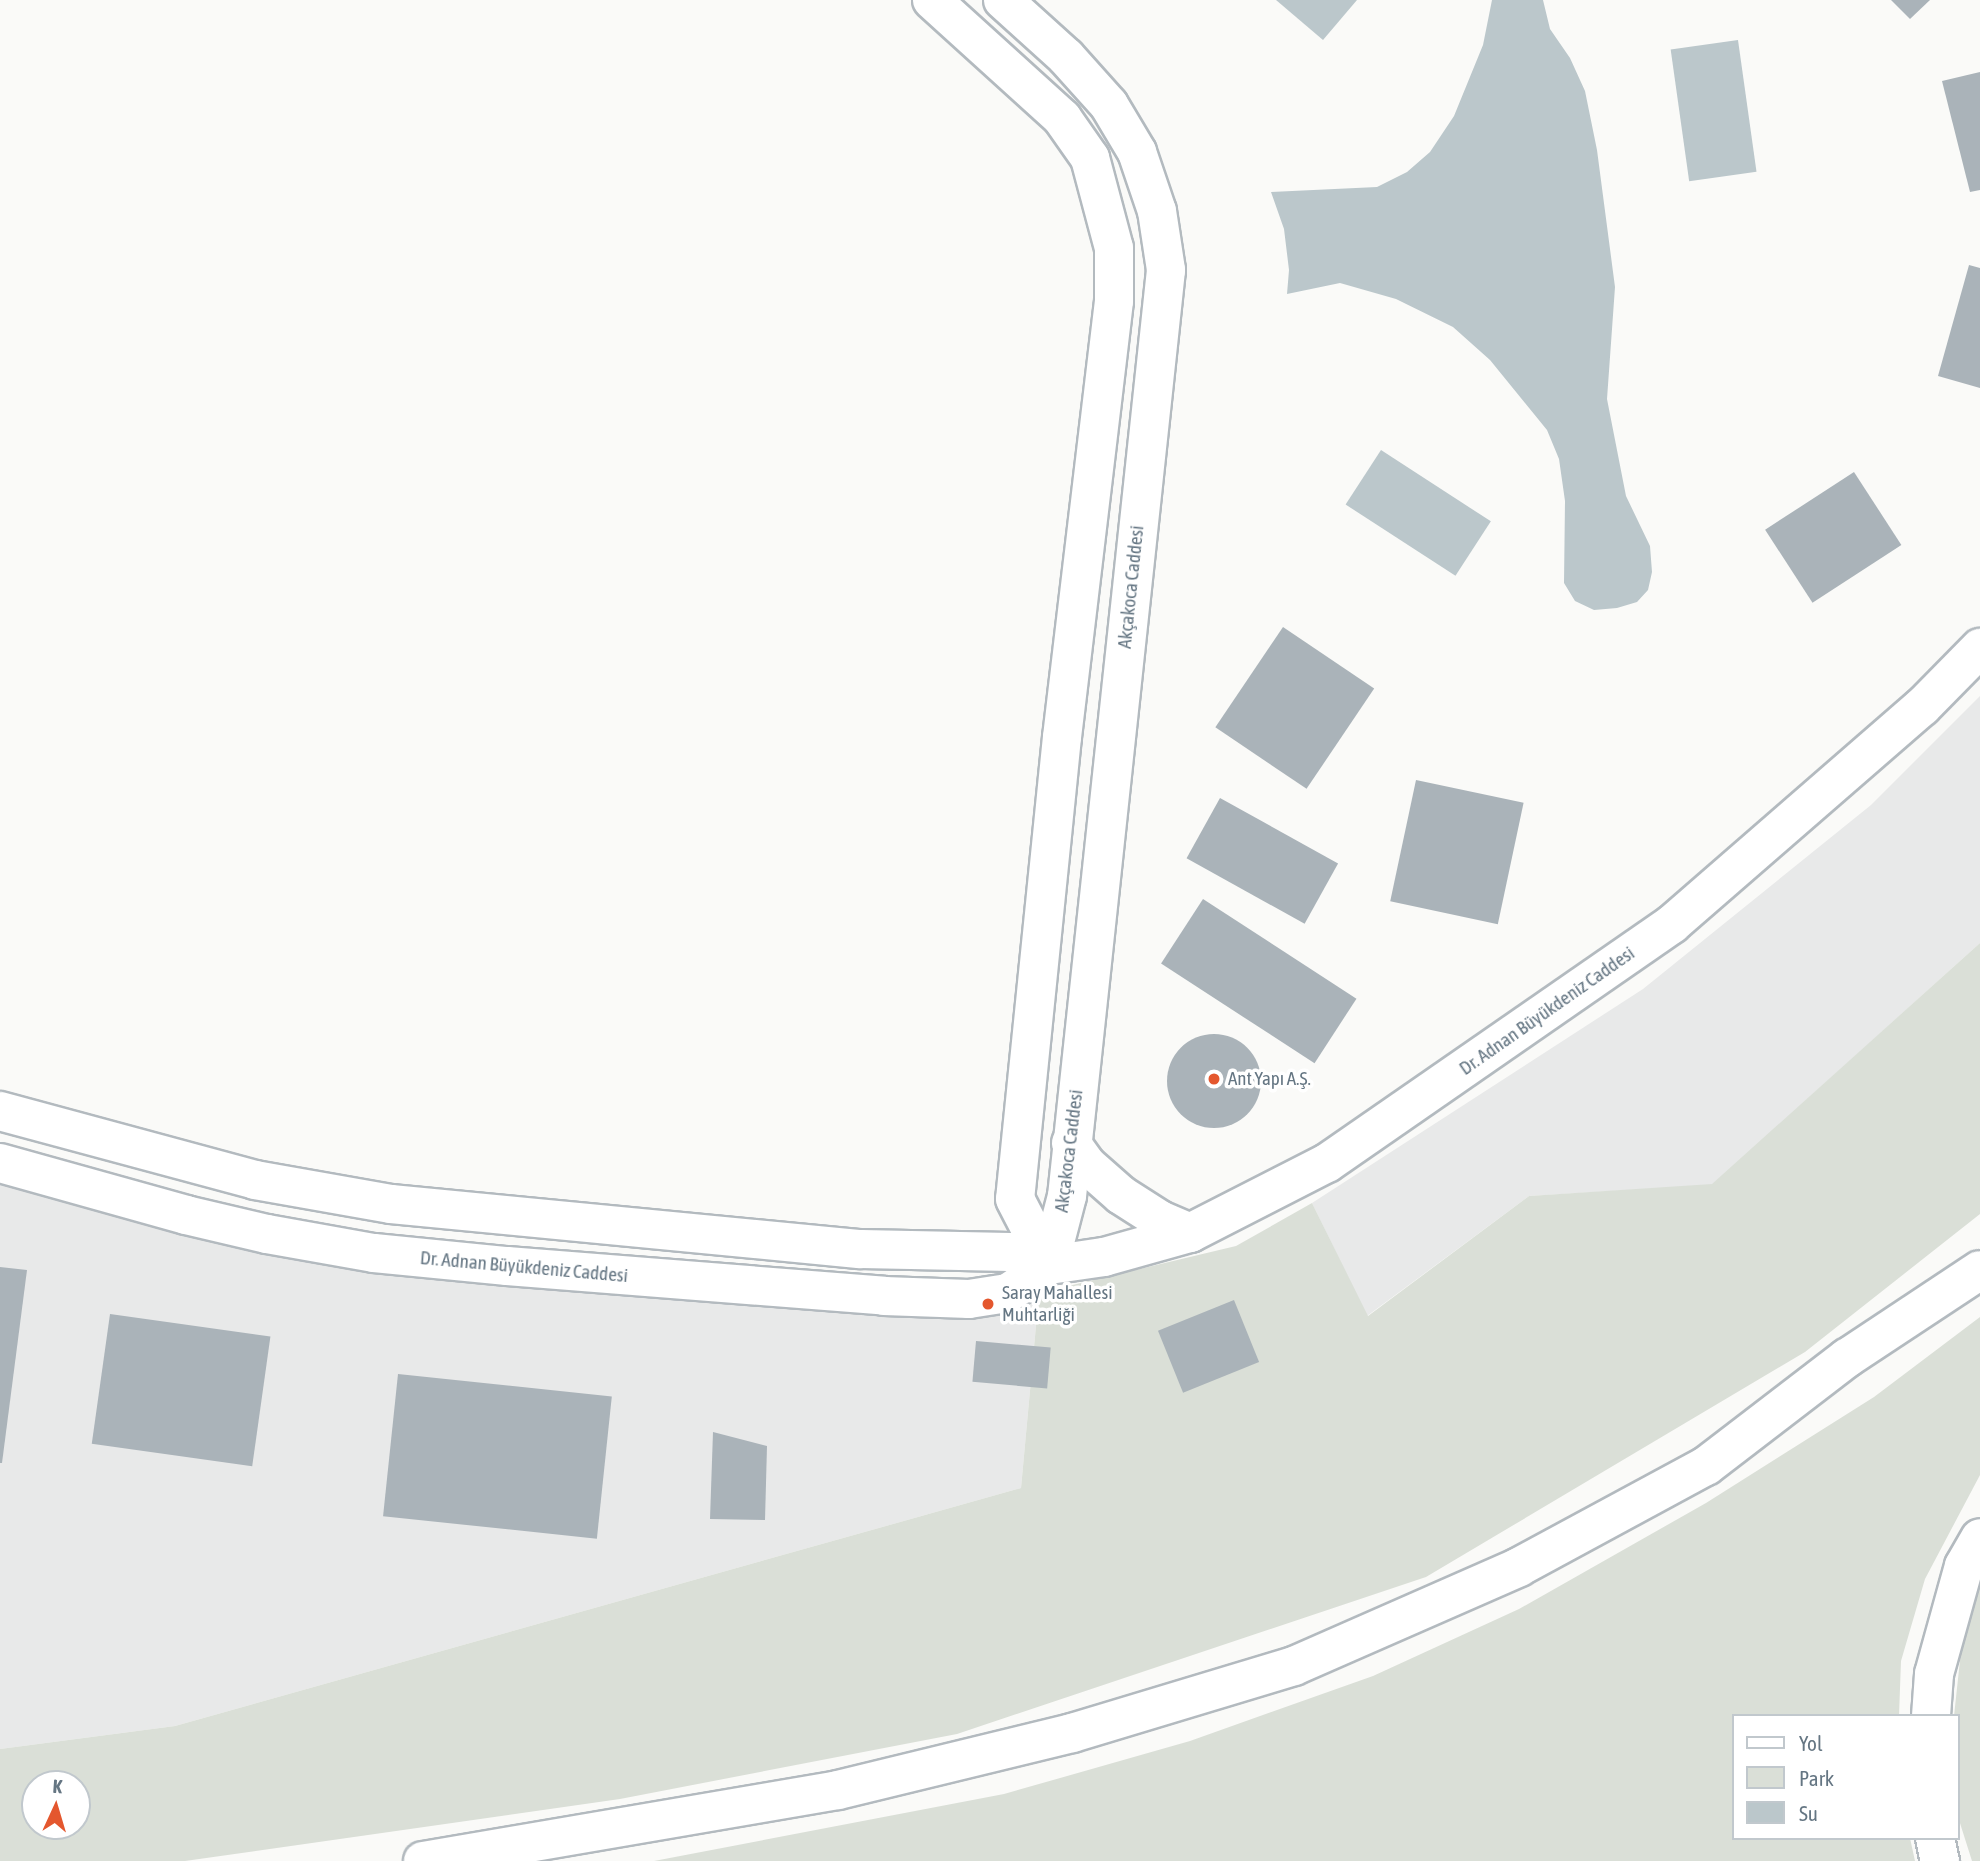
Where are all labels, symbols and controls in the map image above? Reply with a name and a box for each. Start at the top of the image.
street label: Akçakoca Caddesi [1113,524,1149,650]
street label: Dr. Adnan Büyükdeniz Caddesi [1455,942,1639,1080]
place label: Ant Yapı A.Ş. [1228,1068,1311,1090]
marker: Ant Yapı A.Ş. [1206,1071,1222,1087]
street label: Akçakoca Caddesi [1050,1088,1088,1214]
street label: Dr. Adnan Büyükdeniz Caddesi [419,1247,629,1287]
place label: Saray Mahallesi Muhtarliği [1002,1282,1113,1326]
marker: Saray Mahallesi Muhtarliği [980,1296,996,1312]
legend [1731,1714,1959,1840]
text: Yol [1799,1731,1823,1755]
text: Park [1799,1766,1834,1790]
north arrow [21,1770,91,1840]
text: K [52,1775,63,1797]
text: Su [1799,1801,1818,1825]

